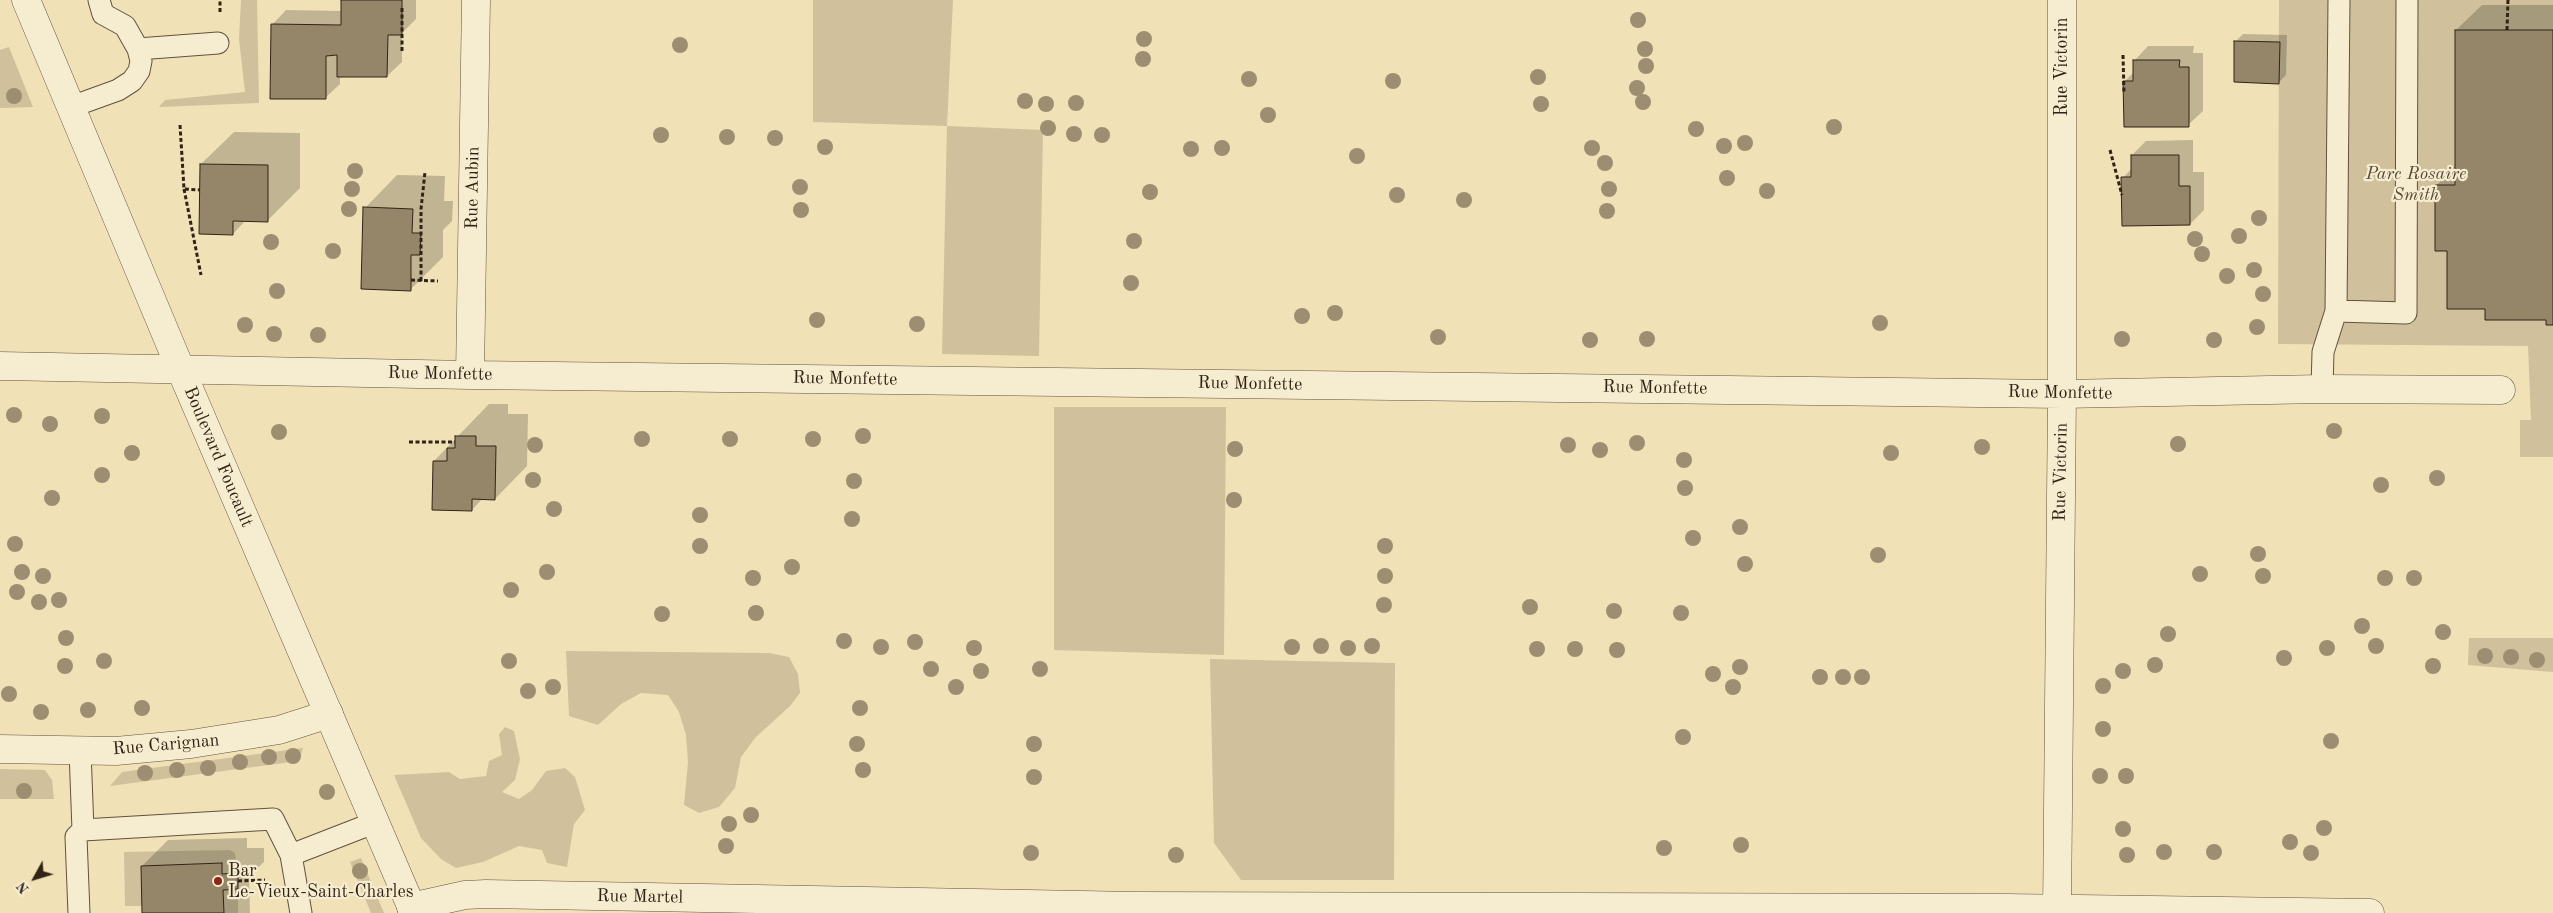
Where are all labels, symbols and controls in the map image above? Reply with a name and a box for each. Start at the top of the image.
street label: Rue Victorin [2051,18,2073,116]
street label: Rue Aubin [461,146,485,230]
park label: Parc Rosaire Smith [2366,163,2466,205]
street label: Rue Monfette [387,362,493,386]
street label: Rue Monfette [792,367,898,391]
street label: Rue Monfette [1197,372,1303,396]
street label: Rue Monfette [1602,376,1708,400]
street label: Rue Monfette [2007,381,2113,405]
street label: Boulevard Foucault [179,383,257,531]
street label: Rue Victorin [2049,422,2073,522]
street label: Rue Carignan [112,730,220,760]
north arrow [10,853,60,903]
place label: Bar Le-Vieux-Saint-Charles [228,860,414,902]
marker: Bar Le-Vieux-Saint-Charles [212,875,224,887]
text: N [15,879,32,896]
street label: Rue Martel [597,885,683,909]

